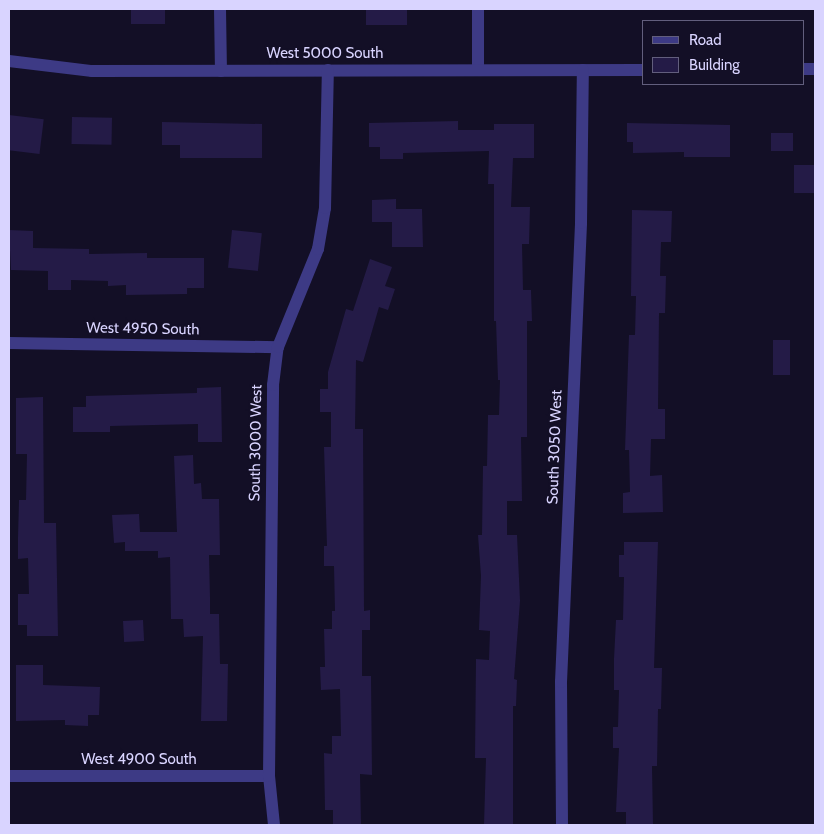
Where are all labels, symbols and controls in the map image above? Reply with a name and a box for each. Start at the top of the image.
legend [642,20,804,85]
text: Road [689,31,722,49]
street label: West 5000 South [267,45,383,63]
text: Building [689,56,740,74]
street label: West 4950 South [86,319,200,339]
street label: South 3000 West [246,384,266,502]
street label: South 3050 West [544,389,566,505]
street label: West 4900 South [81,751,197,769]

